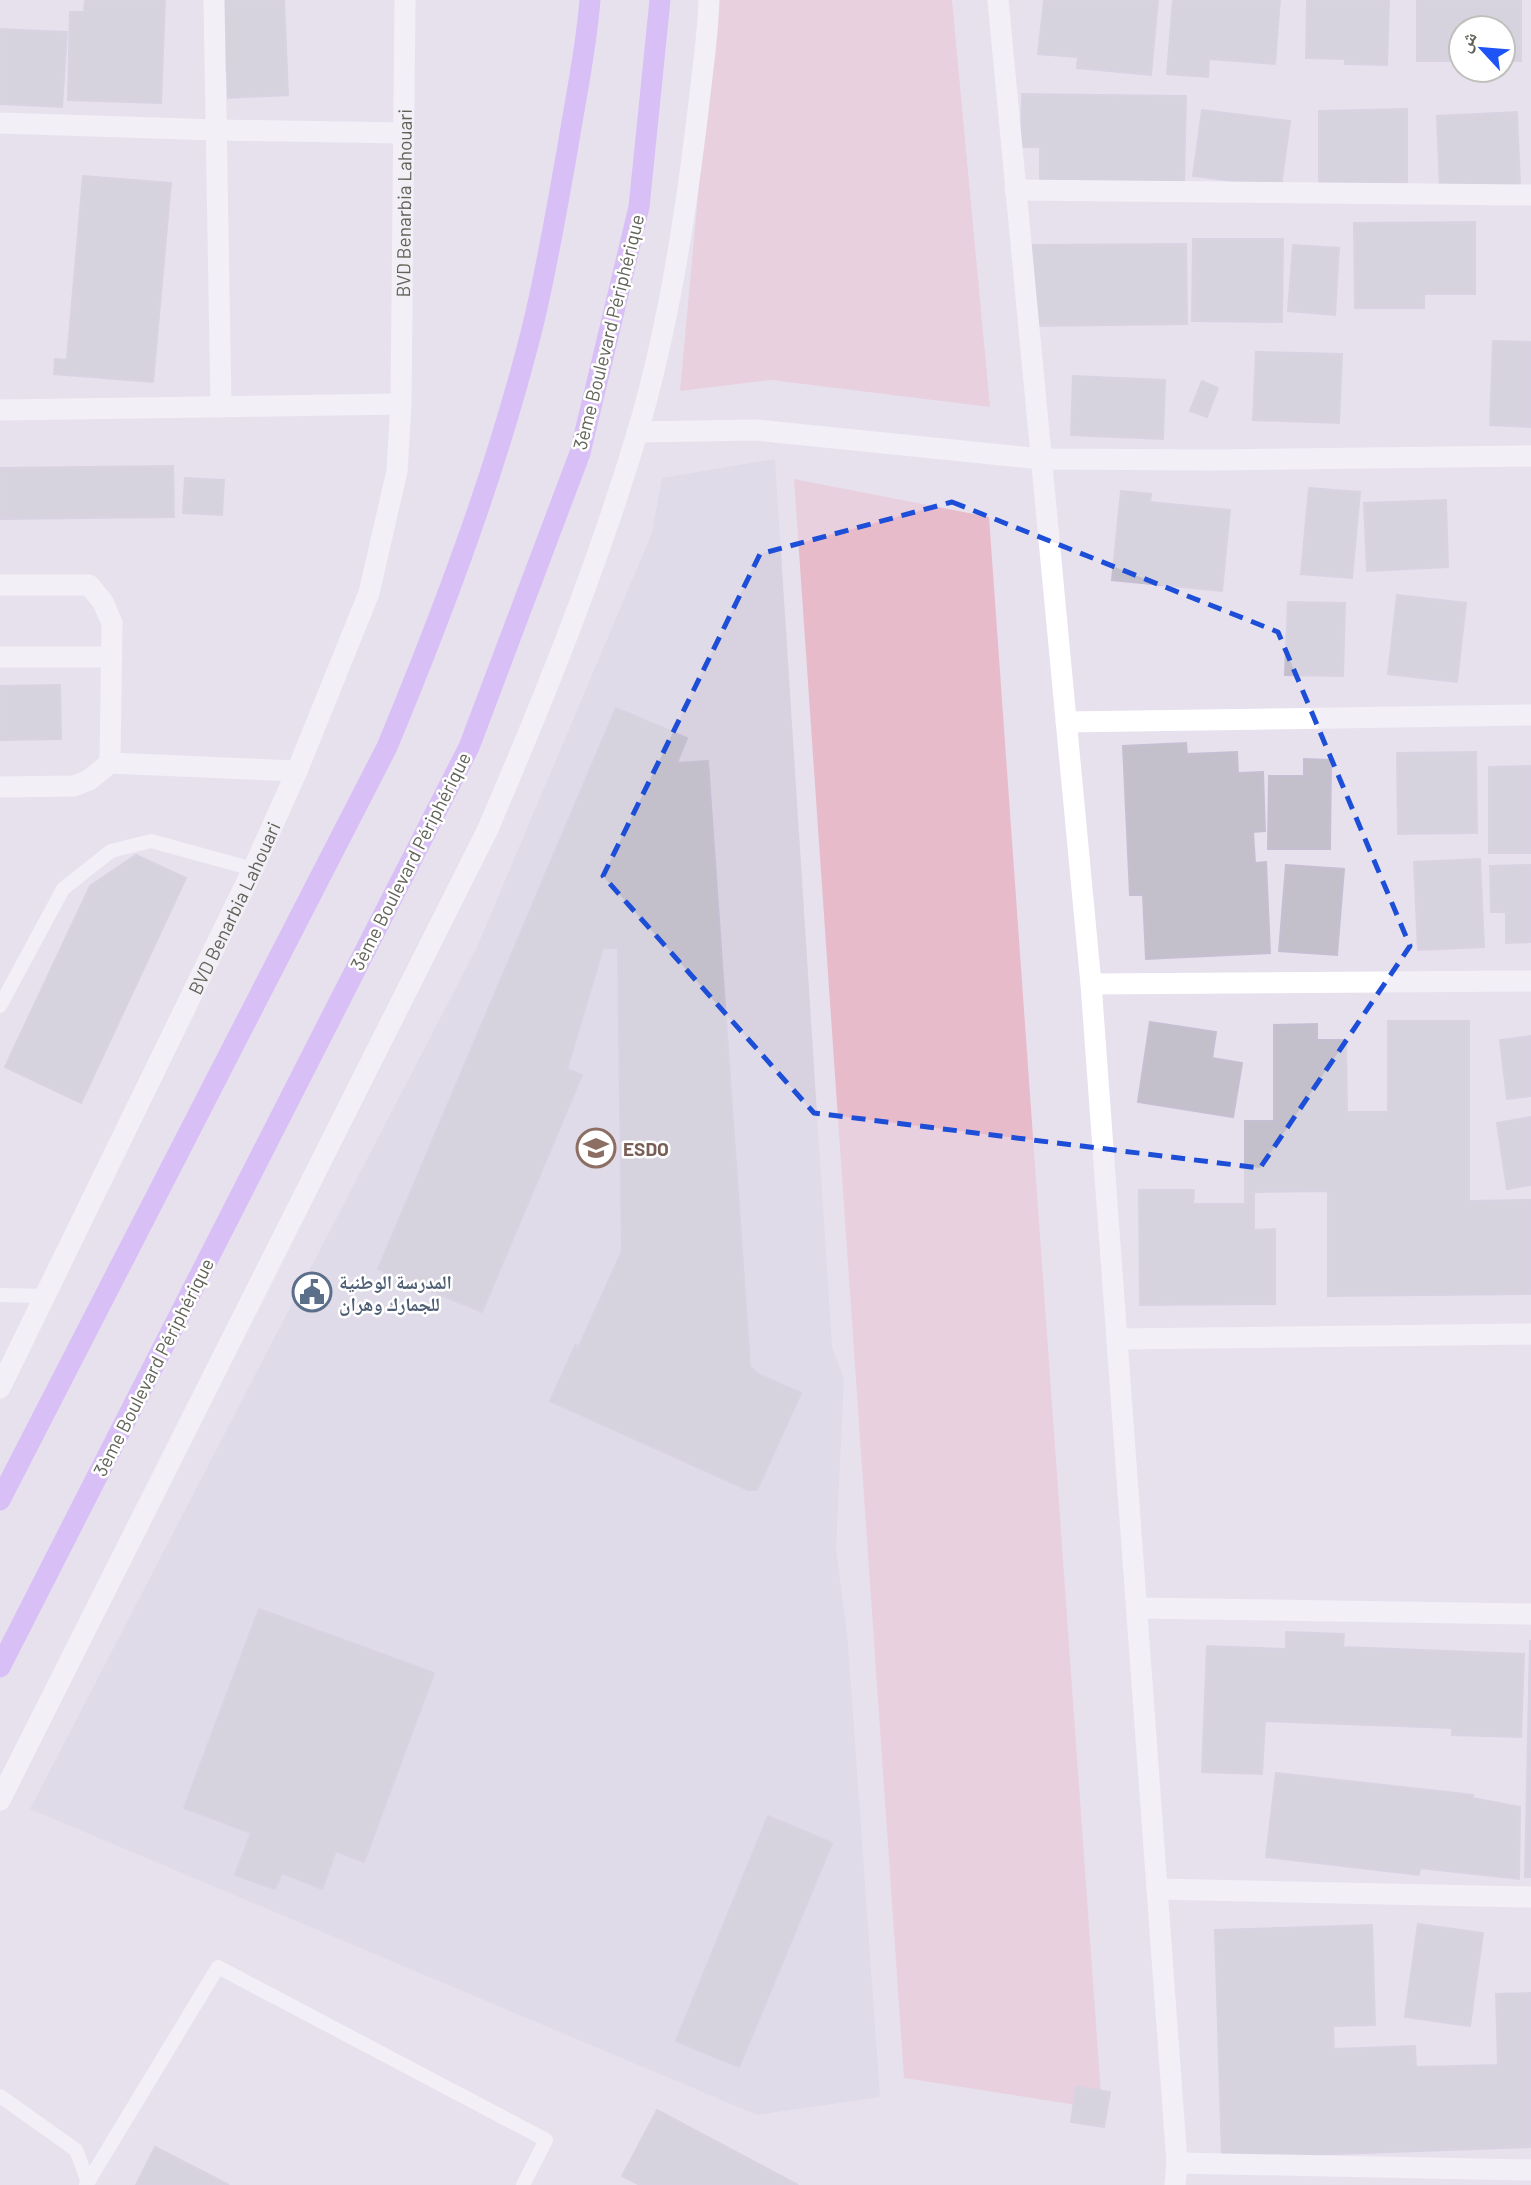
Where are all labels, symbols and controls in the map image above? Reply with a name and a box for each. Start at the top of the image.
north arrow [1447,14,1517,84]
text: ش [1452,27,1482,56]
street label: BVD Benarbia Lahouari [391,109,415,297]
street label: 3ème Boulevard Périphérique [568,212,648,452]
street label: 3ème Boulevard Périphérique [345,748,475,974]
street label: BVD Benarbia Lahouari [182,818,284,998]
school or university icon: ESDO [575,1127,617,1169]
place label: ESDO [623,1137,669,1160]
street label: 3ème Boulevard Périphérique [88,1254,218,1480]
place label: المدرسة الوطنية للجمارك وهران [339,1270,452,1316]
public building icon: المدرسة الوطنية للجمارك وهران [291,1271,333,1313]

